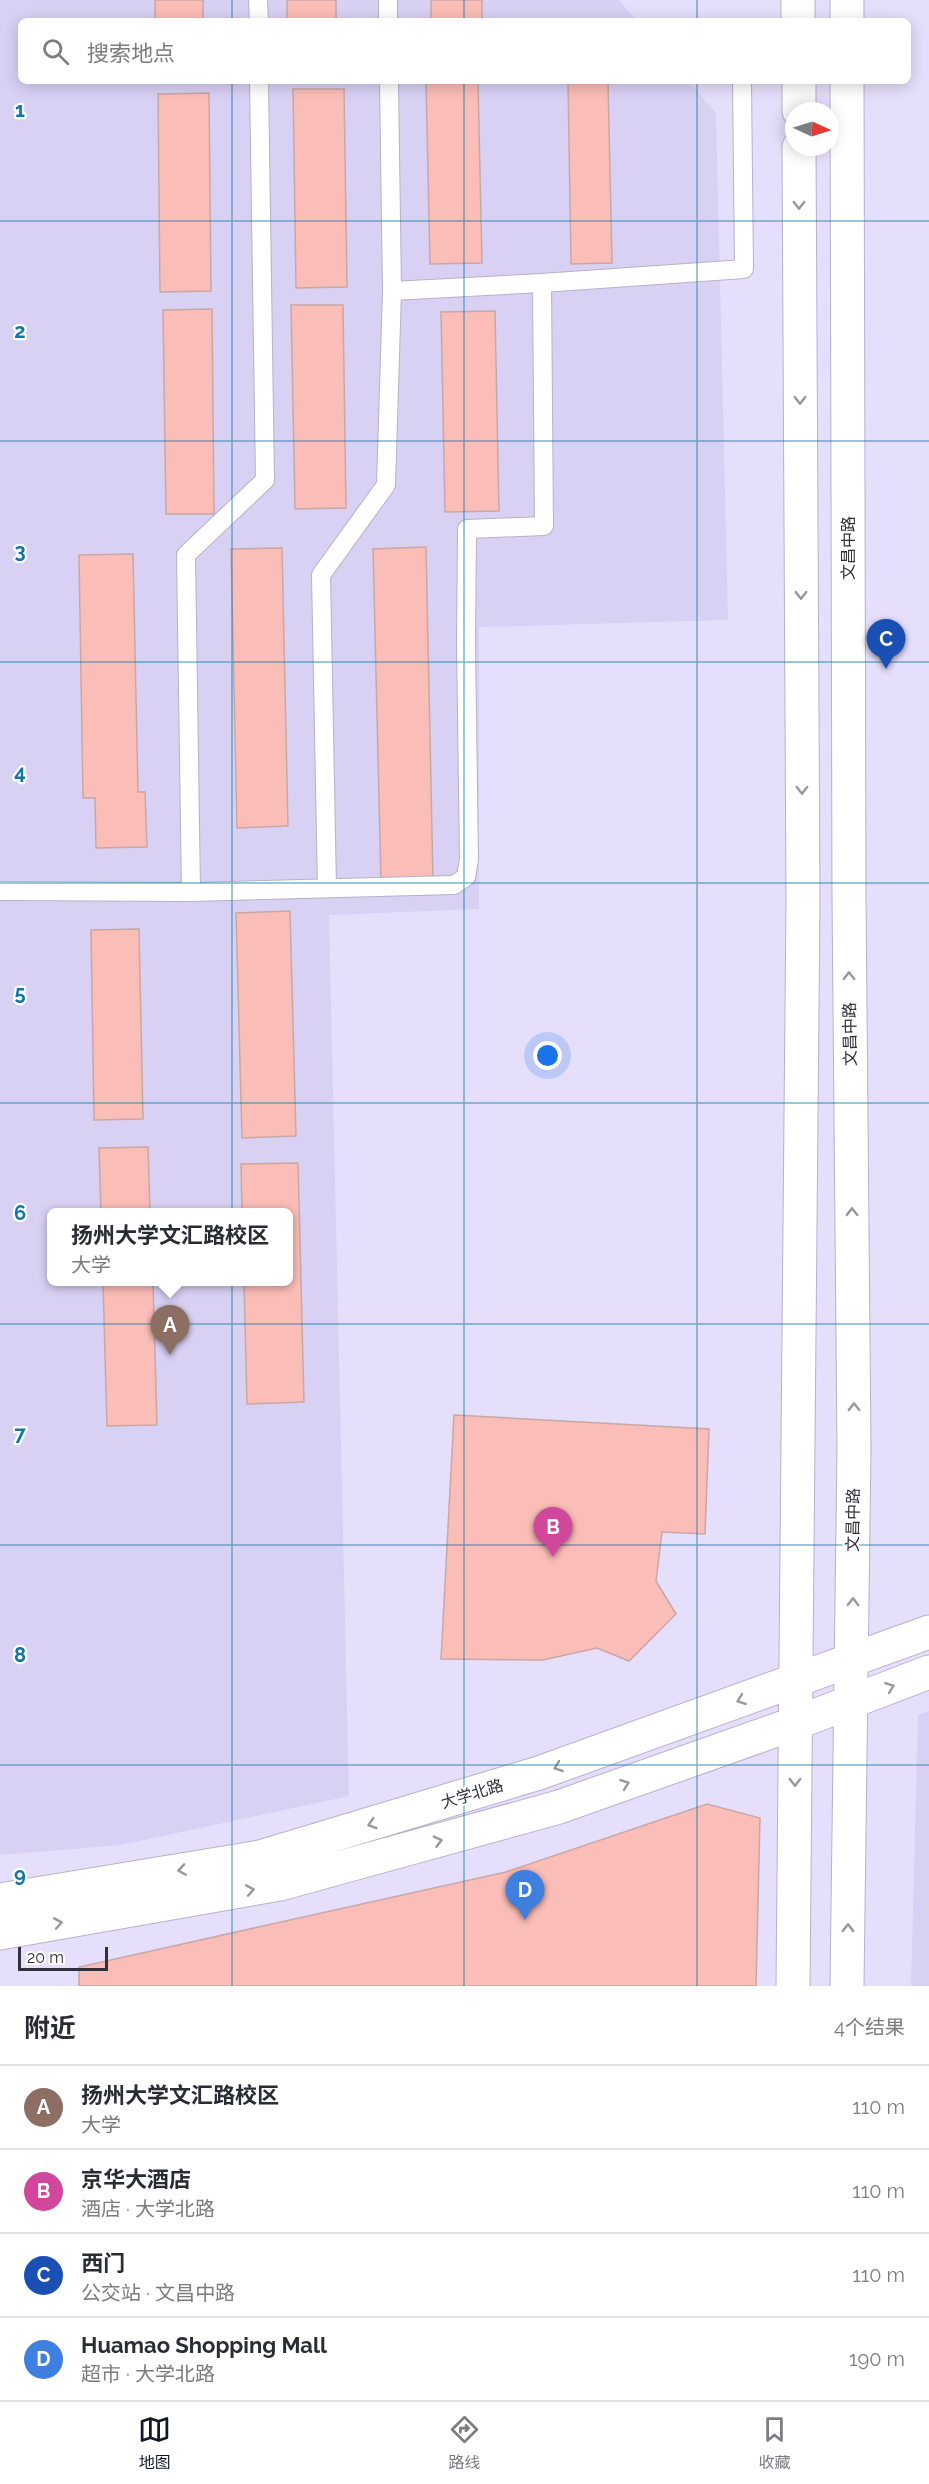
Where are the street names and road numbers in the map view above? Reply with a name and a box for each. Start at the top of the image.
street label: 文昌中路 [839,516,858,580]
street label: 文昌中路 [840,1002,860,1066]
street label: 文昌中路 [843,1488,863,1552]
street label: 大学北路 [439,1776,505,1812]

